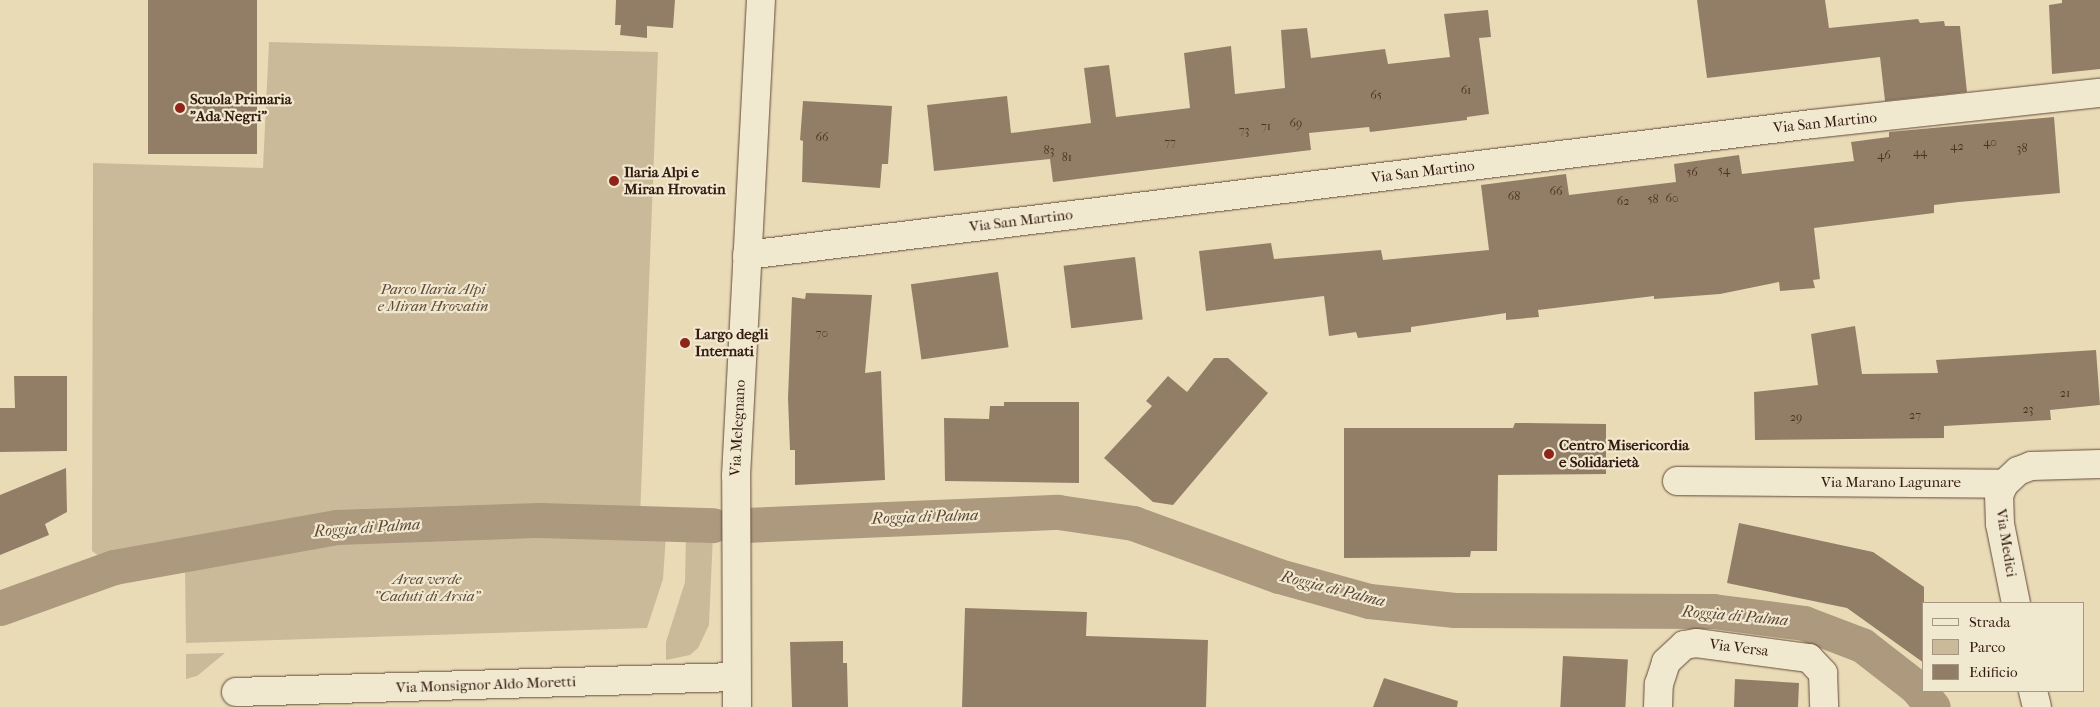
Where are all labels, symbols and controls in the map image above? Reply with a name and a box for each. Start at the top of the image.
house number: 61 [1461,84,1471,98]
house number: 65 [1370,89,1382,103]
place label: Scuola Primaria "Ada Negri" [190,90,292,125]
marker: Scuola Primaria "Ada Negri" [174,102,186,114]
street label: Via San Martino [1772,109,1878,137]
house number: 69 [1290,117,1302,131]
house number: 71 [1261,120,1271,134]
house number: 73 [1239,124,1249,138]
house number: 66 [816,131,828,145]
house number: 77 [1164,136,1176,150]
house number: 40 [1983,136,1997,150]
house number: 42 [1950,140,1964,154]
house number: 38 [2017,142,2027,156]
house number: 83 [1044,144,1054,158]
house number: 44 [1913,146,1927,160]
house number: 46 [1877,149,1891,163]
house number: 81 [1062,151,1072,165]
street label: Via San Martino [1370,157,1476,187]
place label: Ilaria Alpi e Miran Hrovatin [624,163,726,198]
house number: 54 [1718,164,1730,178]
house number: 56 [1686,166,1698,180]
marker: Ilaria Alpi e Miran Hrovatin [608,175,620,187]
house number: 66 [1550,185,1562,199]
house number: 68 [1508,190,1520,204]
house number: 60 [1665,192,1679,206]
house number: 58 [1647,193,1659,207]
house number: 62 [1617,195,1629,209]
street label: Via San Martino [968,206,1074,236]
park label: Parco Ilaria Alpi e Miran Hrovatin [378,280,488,315]
place label: Largo degli Internati [695,325,768,360]
house number: 70 [816,327,828,341]
marker: Largo degli Internati [679,337,691,349]
street label: Via Melegnano [726,379,750,477]
house number: 21 [2060,387,2070,401]
house number: 23 [2022,403,2034,417]
house number: 27 [1909,409,1921,423]
house number: 29 [1790,411,1802,425]
place label: Centro Misericordia e Solidarietà [1559,436,1689,471]
marker: Centro Misericordia e Solidarietà [1543,448,1555,460]
street label: Via Marano Lagunare [1821,474,1961,492]
water label: Roggia di Palma [871,506,979,528]
street label: Via Medici [1992,508,2020,578]
water label: Roggia di Palma [313,515,421,541]
water label: Roggia di Palma [1279,567,1387,611]
park label: Area verde "Caduti di Arsia" [374,570,480,605]
water label: Roggia di Palma [1681,602,1789,630]
legend [1922,602,2085,692]
text: Strada [1969,613,2011,631]
street label: Via Versa [1708,635,1770,661]
text: Parco [1969,638,2005,656]
text: Edificio [1969,663,2018,681]
street label: Via Monsignor Aldo Moretti [396,673,576,697]

